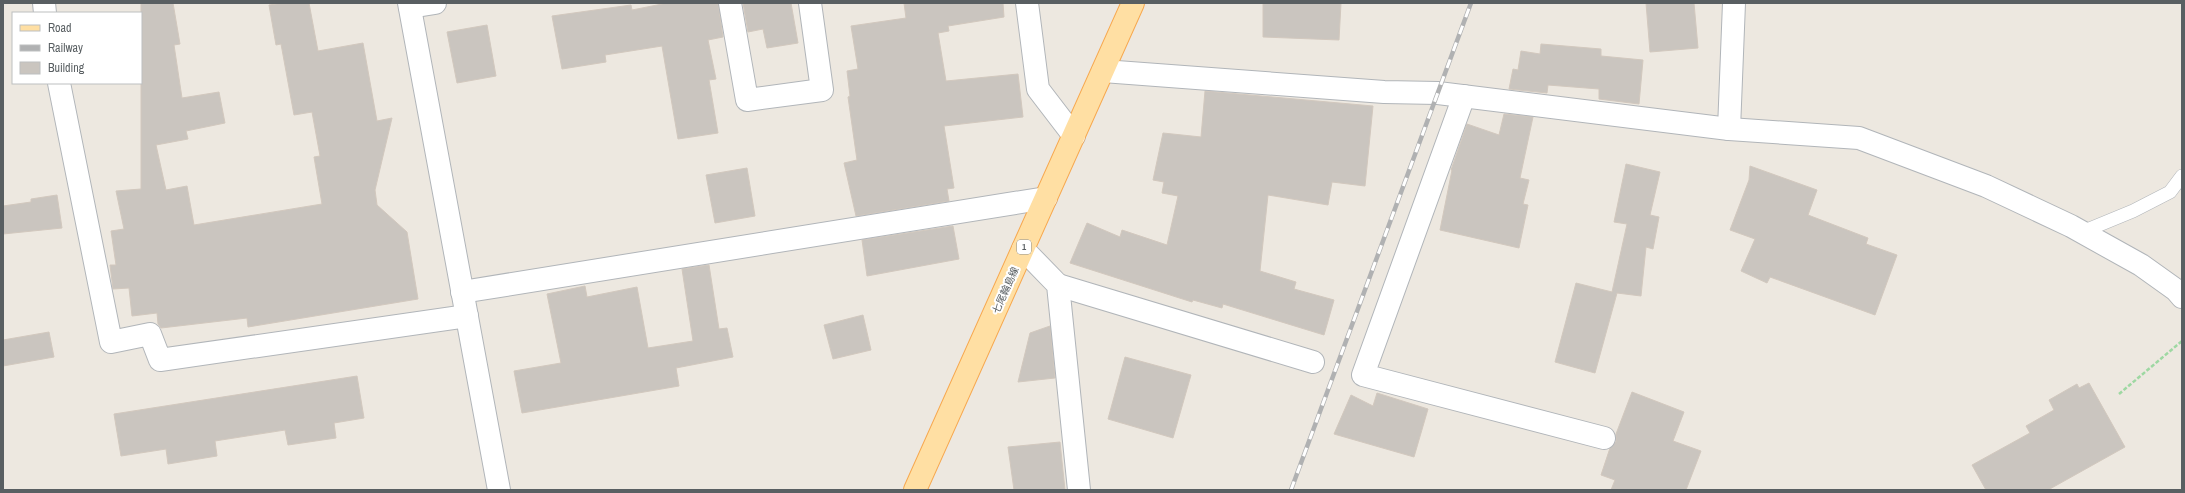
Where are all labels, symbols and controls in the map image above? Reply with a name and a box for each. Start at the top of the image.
legend [12,12,142,84]
text: Road [48,20,72,36]
text: Railway [48,40,83,56]
text: Building [48,60,85,76]
road number: 1 [1017,240,1031,254]
street label: 七尾輪島線 [989,265,1022,316]

